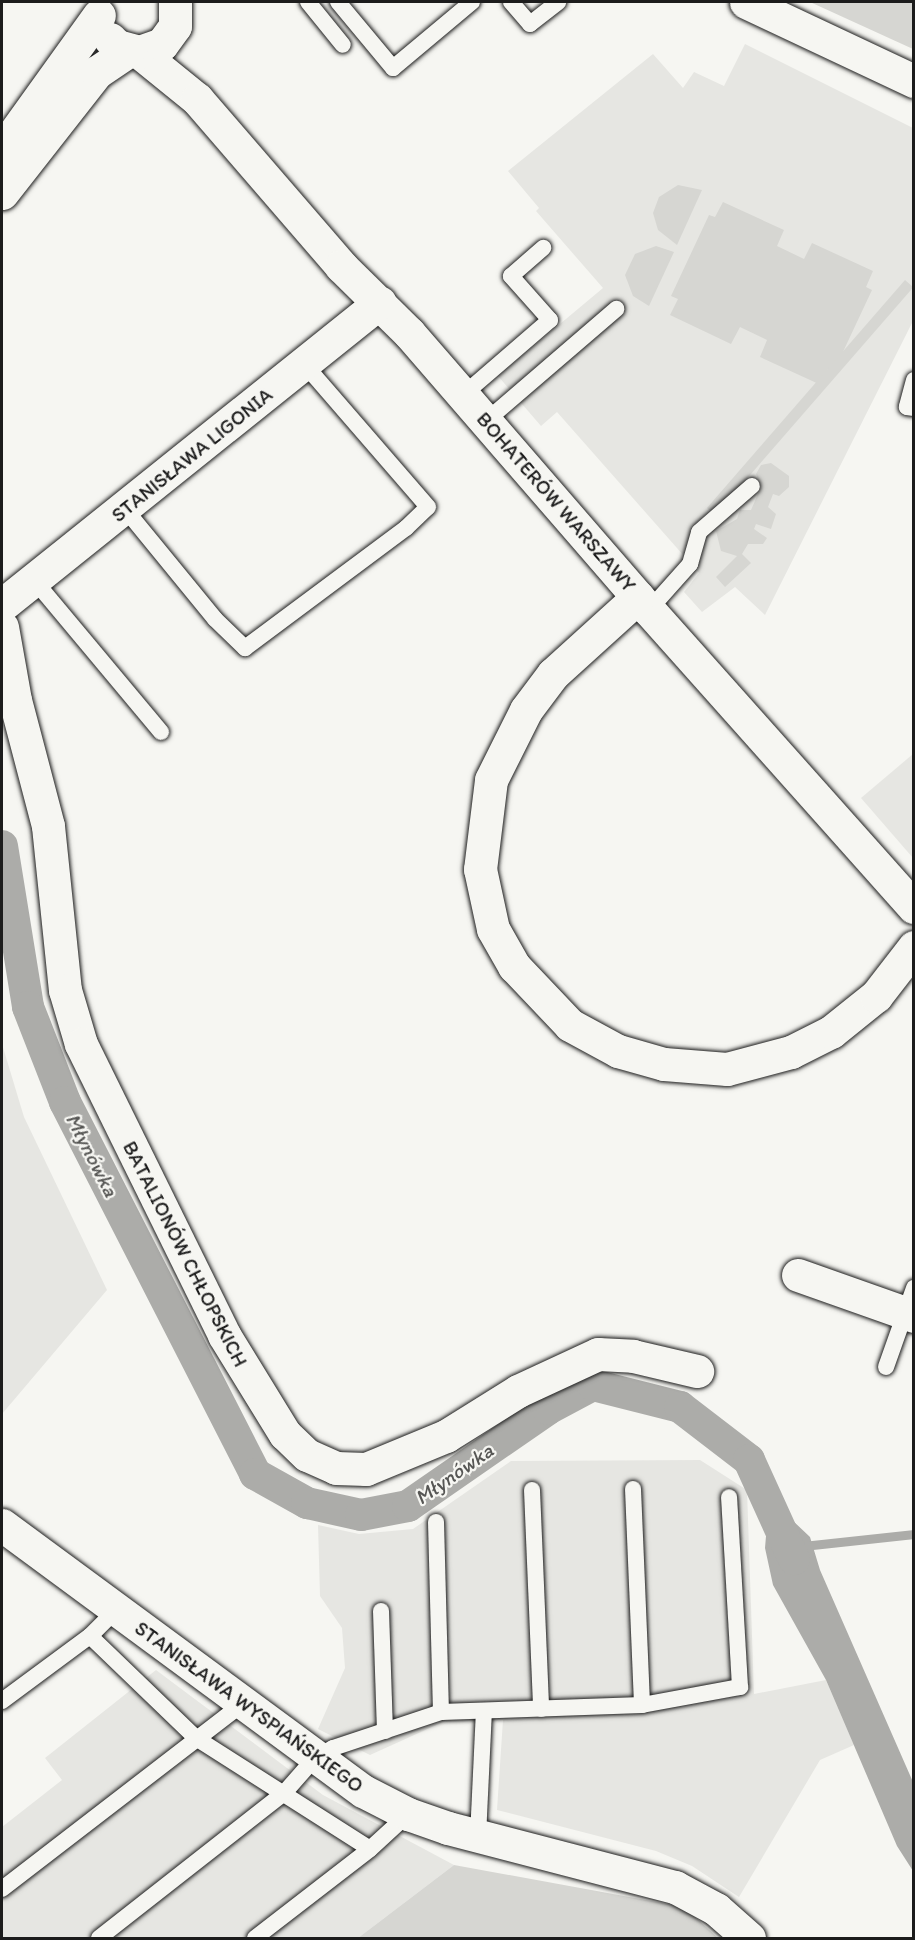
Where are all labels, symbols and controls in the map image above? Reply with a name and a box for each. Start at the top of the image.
street label: STANISŁAWA LIGONIA [106,382,278,528]
street label: BOHATERÓW WARSZAWY [471,407,641,597]
water label: Młynówka [60,1109,124,1201]
street label: BATALIONÓW CHŁOPSKICH [118,1137,252,1371]
water label: Młynówka [410,1438,498,1510]
street label: STANISŁAWA WYSPIAŃSKIEGO [129,1615,369,1799]

